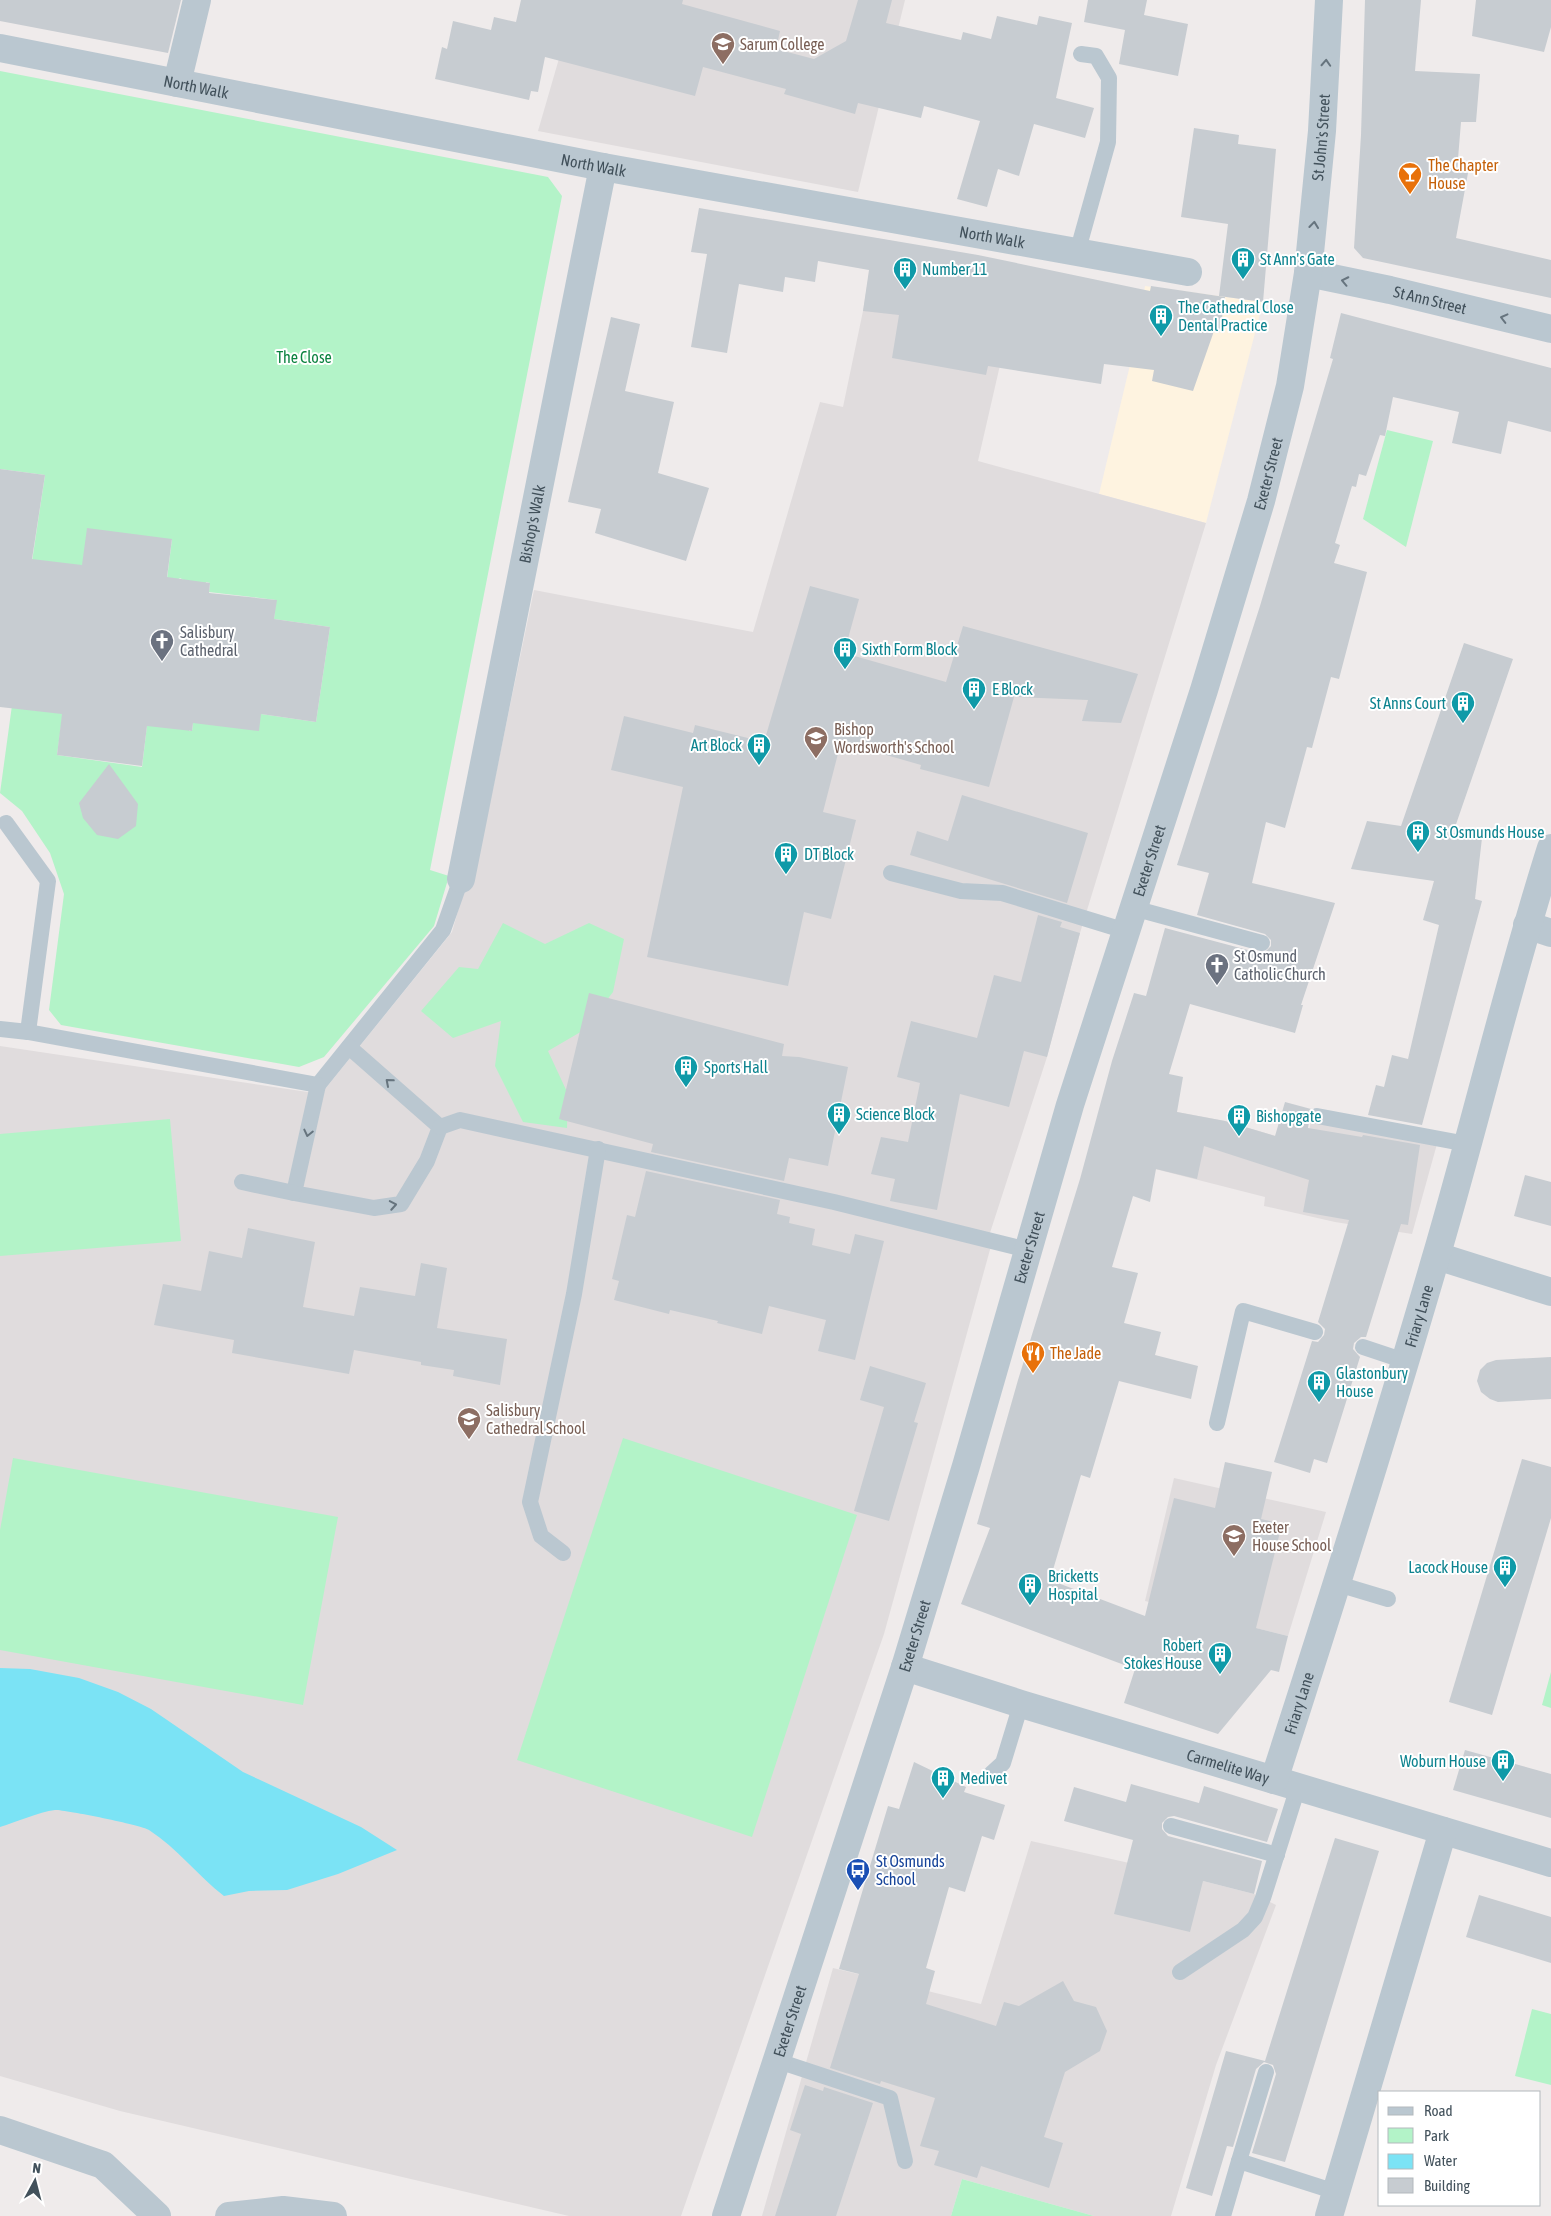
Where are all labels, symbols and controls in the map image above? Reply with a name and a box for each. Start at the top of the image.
school or university icon: Sarum College [710,31,736,65]
place label: Sarum College [740,35,824,54]
one-way arrow [1320,59,1331,67]
street label: North Walk [162,72,230,102]
street label: St John's Street [1308,93,1333,182]
street label: North Walk [559,150,628,180]
place label: The Chapter House [1428,156,1499,192]
bar icon: The Chapter House [1397,161,1423,195]
one-way arrow [1308,221,1319,229]
street label: North Walk [958,222,1026,252]
building icon: St Ann's Gate [1230,246,1256,280]
place label: St Ann's Gate [1260,250,1335,268]
building icon: Number 11 [892,256,918,290]
place label: Number 11 [922,260,988,278]
one-way arrow [1341,276,1350,287]
street label: St Ann Street [1392,282,1469,317]
place label: The Cathedral Close Dental Practice [1178,298,1294,334]
building icon: The Cathedral Close Dental Practice [1148,303,1174,337]
one-way arrow [1499,313,1508,324]
park label: The Close [276,348,332,366]
street label: Exeter Street [1250,435,1286,512]
street label: Bishop's Walk [515,483,548,565]
place label: Salisbury Cathedral [180,623,239,659]
church icon: Salisbury Cathedral [149,628,175,662]
building icon: Sixth Form Block [832,636,858,670]
place label: Sixth Form Block [862,640,958,658]
building icon: E Block [961,676,987,710]
place label: E Block [992,680,1033,698]
building icon: St Anns Court [1450,690,1476,724]
place label: St Anns Court [1370,694,1446,712]
place label: Bishop Wordsworth's School [834,720,955,756]
school or university icon: Bishop Wordsworth's School [803,725,829,759]
building icon: Art Block [746,732,772,766]
place label: Art Block [691,736,742,754]
building icon: St Osmunds House [1405,819,1431,853]
street label: Exeter Street [1129,822,1169,899]
place label: St Osmunds House [1436,823,1544,841]
building icon: DT Block [773,841,799,875]
place label: DT Block [804,845,854,863]
place label: St Osmund Catholic Church [1234,947,1326,983]
church icon: St Osmund Catholic Church [1204,952,1230,986]
building icon: Sports Hall [673,1054,699,1088]
place label: Sports Hall [704,1058,769,1077]
one-way arrow [386,1079,395,1088]
building icon: Science Block [826,1101,852,1135]
building icon: Bishopgate [1226,1103,1252,1137]
place label: Science Block [856,1105,935,1123]
place label: Bishopgate [1256,1107,1322,1126]
one-way arrow [303,1128,314,1137]
one-way arrow [389,1200,398,1210]
street label: Exeter Street [1010,1209,1048,1286]
street label: Friary Lane [1401,1283,1436,1349]
restaurant icon: The Jade [1020,1340,1046,1374]
place label: The Jade [1050,1344,1101,1362]
place label: Glastonbury House [1336,1364,1409,1400]
building icon: Glastonbury House [1306,1369,1332,1403]
place label: Salisbury Cathedral School [486,1401,586,1437]
school or university icon: Salisbury Cathedral School [456,1406,482,1440]
place label: Exeter House School [1252,1518,1332,1554]
school or university icon: Exeter House School [1221,1523,1247,1557]
building icon: Lacock House [1492,1554,1518,1588]
place label: Lacock House [1408,1558,1488,1576]
place label: Bricketts Hospital [1048,1567,1099,1604]
building icon: Bricketts Hospital [1017,1572,1043,1606]
street label: Exeter Street [895,1597,934,1674]
place label: Robert Stokes House [1124,1636,1202,1672]
building icon: Robert Stokes House [1207,1641,1233,1675]
street label: Friary Lane [1280,1670,1317,1736]
street label: Carmelite Way [1185,1745,1272,1788]
building icon: Woburn House [1490,1748,1516,1782]
place label: Woburn House [1400,1752,1486,1770]
building icon: Medivet [930,1765,956,1799]
place label: Medivet [960,1769,1008,1787]
place label: St Osmunds School [876,1852,945,1888]
bus stop icon: St Osmunds School [845,1857,871,1891]
street label: Exeter Street [769,1983,810,2059]
legend [1378,2091,1541,2206]
text: Road [1424,2102,1453,2119]
text: Park [1424,2127,1449,2144]
text: Water [1424,2152,1457,2169]
north arrow [10,2156,60,2206]
text: N [32,2160,42,2177]
text: Building [1424,2177,1470,2194]

